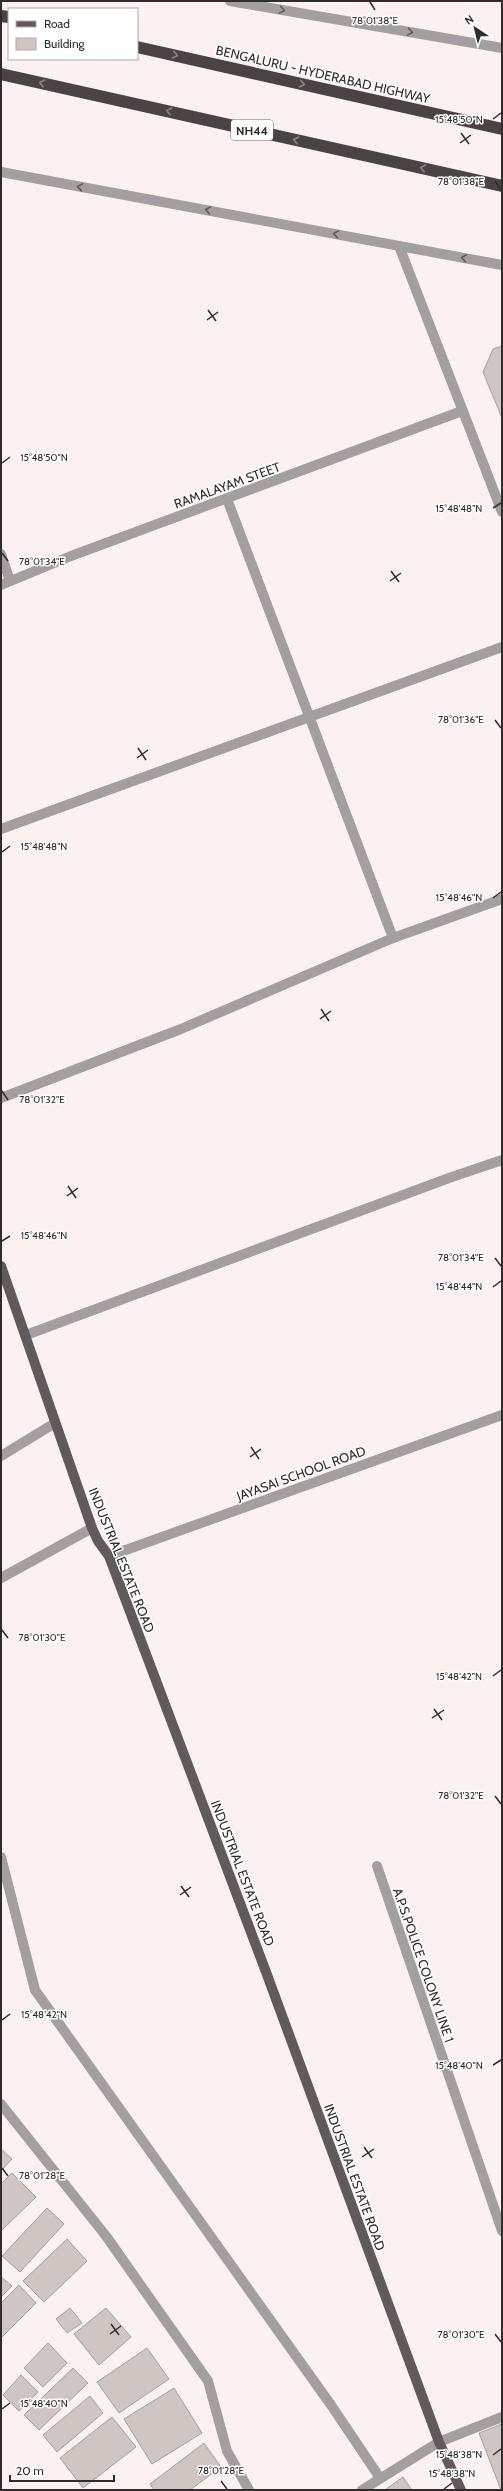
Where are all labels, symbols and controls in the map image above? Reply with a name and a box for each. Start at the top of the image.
one-way arrow [279,5,285,14]
legend [8,8,138,60]
north arrow [455,8,495,48]
text: N [462,12,476,28]
text: 78°01'38"E [352,14,399,27]
text: Road [44,16,70,31]
one-way arrow [407,28,414,36]
text: Building [44,36,86,51]
street label: BENGALURU - HYDERABAD HIGHWAY [214,42,432,107]
one-way arrow [172,51,178,59]
one-way arrow [39,79,45,87]
one-way arrow [298,79,305,88]
one-way arrow [166,108,172,116]
text: 15°48'50"N [435,113,483,126]
road number: NH44 [231,120,273,140]
one-way arrow [293,136,299,144]
one-way arrow [420,164,427,173]
text: 78°01'38"E [438,175,485,188]
one-way arrow [77,183,83,192]
one-way arrow [205,207,211,215]
one-way arrow [333,230,339,239]
one-way arrow [461,254,467,262]
text: 15°48'50"N [20,451,68,464]
street label: RAMALAYAM STEET [172,458,282,512]
text: 15°48'48"N [436,502,482,515]
text: 78°01'34"E [19,555,65,568]
text: 78°01'36"E [438,713,484,726]
text: 15°48'48"N [21,840,67,853]
text: 15°48'46"N [436,891,482,904]
text: 78°01'32"E [19,1093,65,1106]
text: 15°48'46"N [21,1229,67,1242]
text: 78°01'34"E [438,1251,484,1264]
text: 15°48'44"N [436,1280,482,1293]
street label: JAYASAI SCHOOL ROAD [233,1442,368,1504]
street label: INDUSTRIAL ESTATE ROAD [86,1485,158,1635]
text: 78°01'30"E [18,1631,66,1644]
text: 15°48'42"N [436,1670,482,1683]
text: 78°01'32"E [438,1789,484,1802]
street label: INDUSTRIAL ESTATE ROAD [208,1798,278,1948]
street label: A.P.S.POLICE COLONY LINE 1 [390,1886,458,2044]
text: 15°48'42"N [21,2008,67,2021]
text: 15°48'40"N [435,2059,483,2072]
street label: INDUSTRIAL ESTATE ROAD [321,2101,389,2253]
text: 78°01'28"E [19,2169,65,2182]
text: 78°01'30"E [437,2328,485,2341]
text: 15°48'40"N [20,2397,68,2410]
text: 15°48'38"N [436,2448,482,2461]
scale bar [10,2457,114,2483]
text: 20 m [16,2463,44,2478]
text: 78°01'28"E [198,2464,244,2477]
text: 15°48'38"N [429,2467,475,2480]

